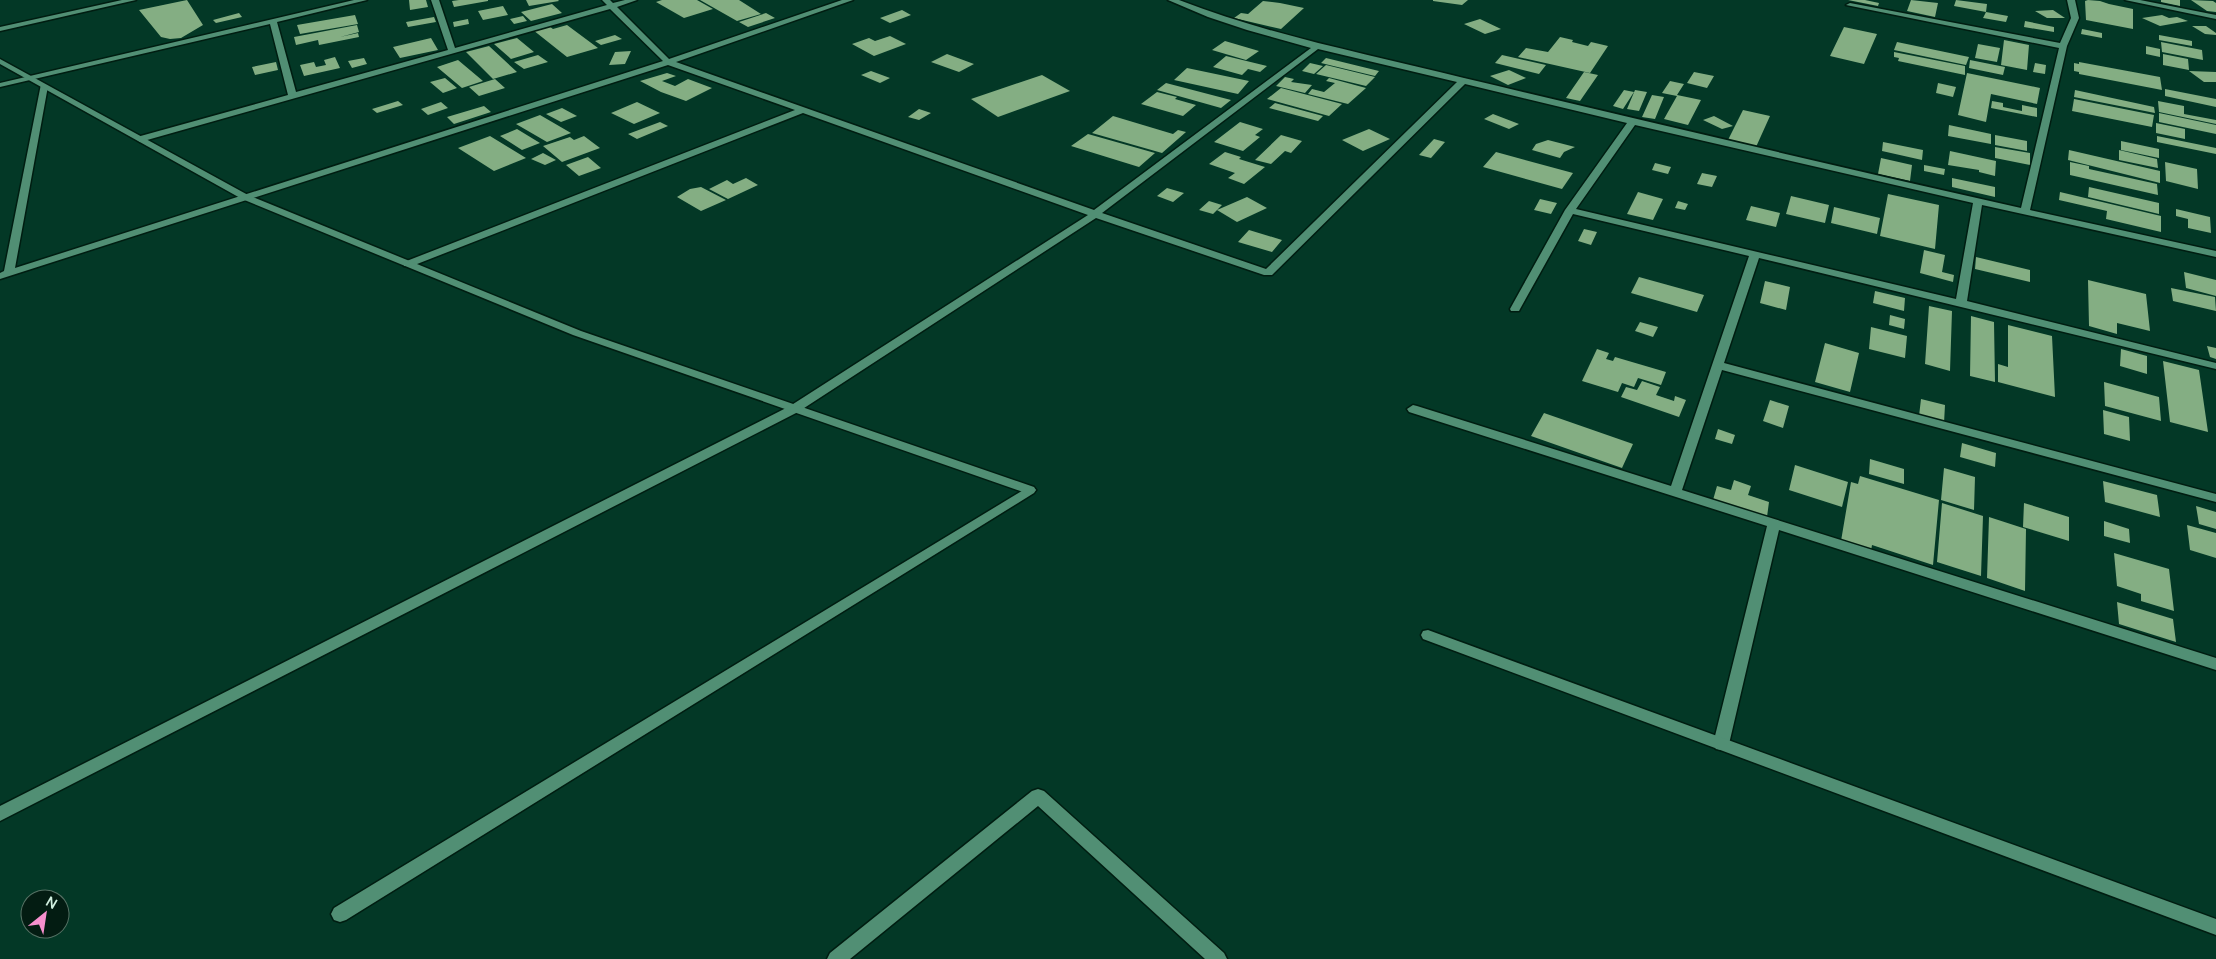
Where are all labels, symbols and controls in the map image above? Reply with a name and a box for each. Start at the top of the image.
north arrow [20,889,70,939]
text: N [43,892,61,913]

